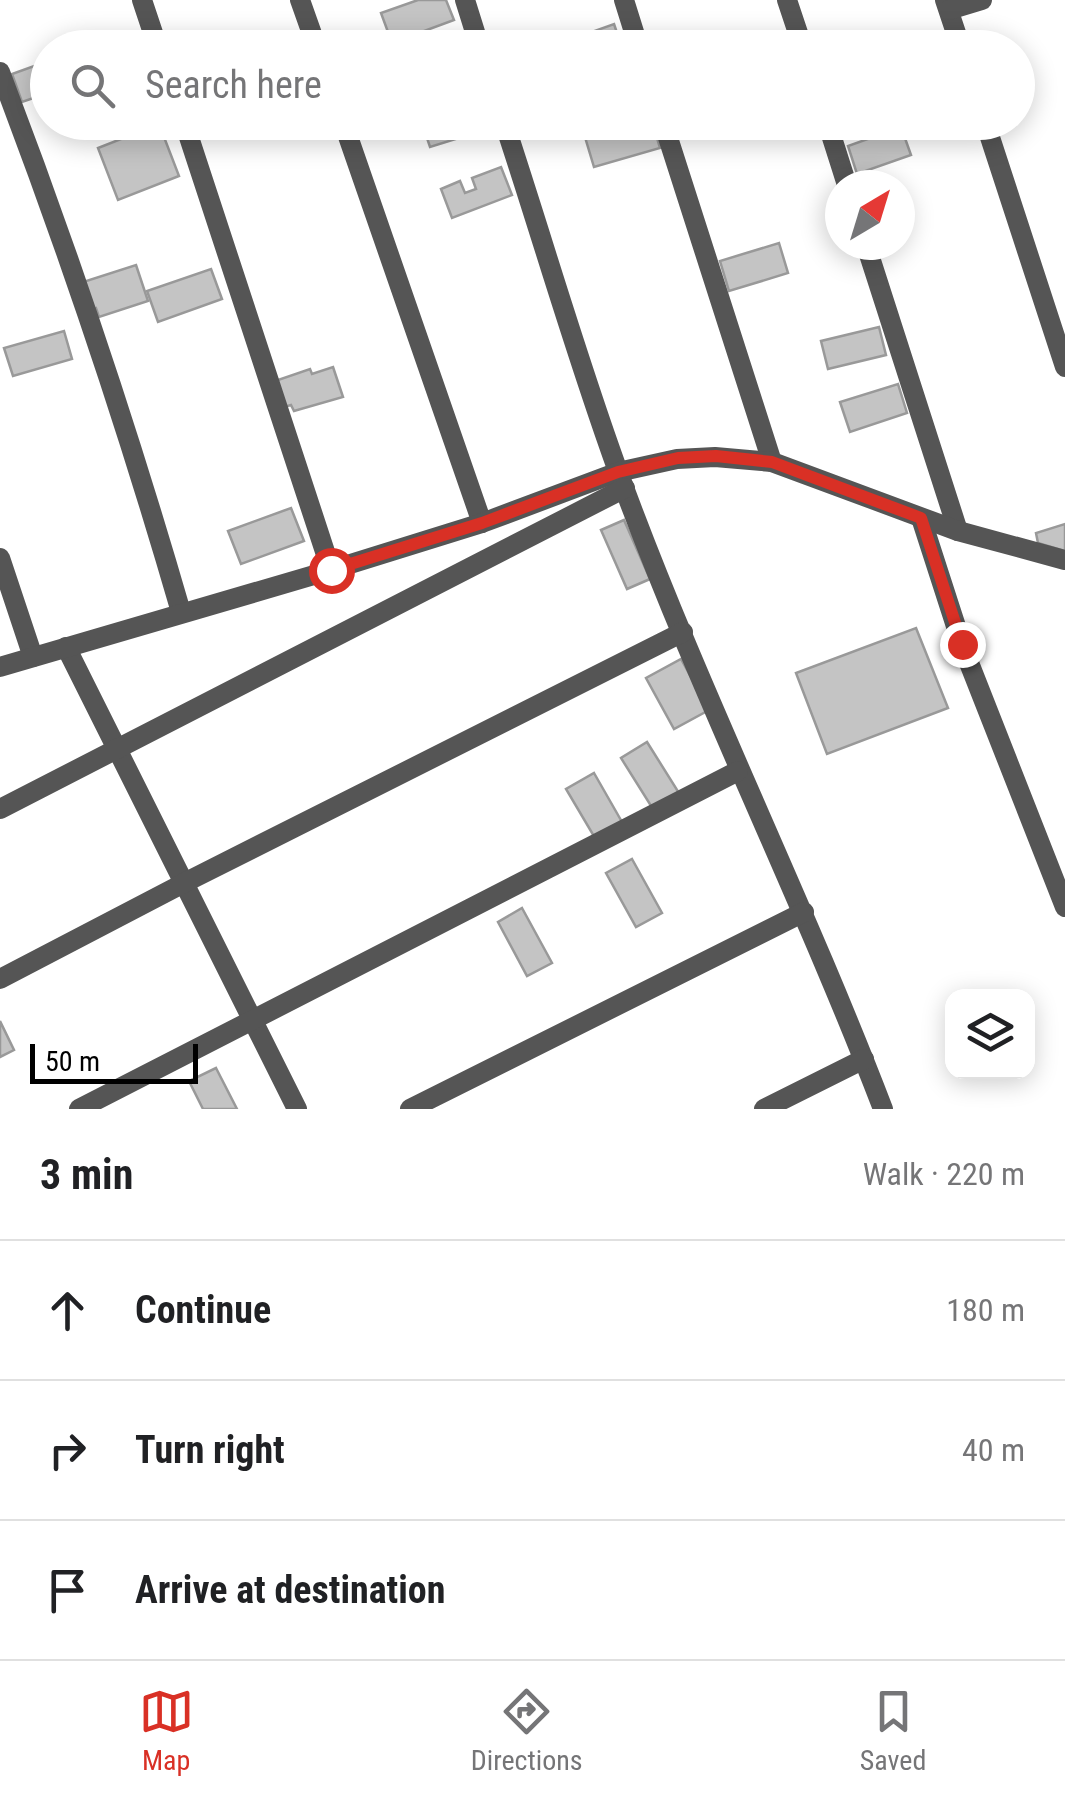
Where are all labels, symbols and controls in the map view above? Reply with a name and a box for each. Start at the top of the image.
search box [30,30,1035,140]
icon: search [65,58,120,113]
text: Search here [145,63,322,107]
north arrow [825,170,915,260]
route start [309,548,355,594]
route end [940,622,986,668]
map controls [945,989,1035,1079]
button: layers [945,989,1035,1079]
scale bar [30,1039,198,1084]
text: 50 m [45,1045,100,1078]
text: 3 min [40,1150,133,1199]
text: Walk · 220 m [863,1155,1025,1193]
icon: ahead [40,1283,95,1338]
text: Continue [135,1288,271,1332]
text: 180 m [946,1291,1025,1329]
icon: right [40,1423,95,1478]
text: Turn right [135,1428,285,1472]
text: 40 m [962,1431,1025,1469]
icon: arrive [40,1563,95,1618]
text: Arrive at destination [135,1568,445,1612]
tab: Map [139,1684,194,1777]
tab: Directions [471,1684,583,1777]
tab: Saved [860,1684,926,1777]

